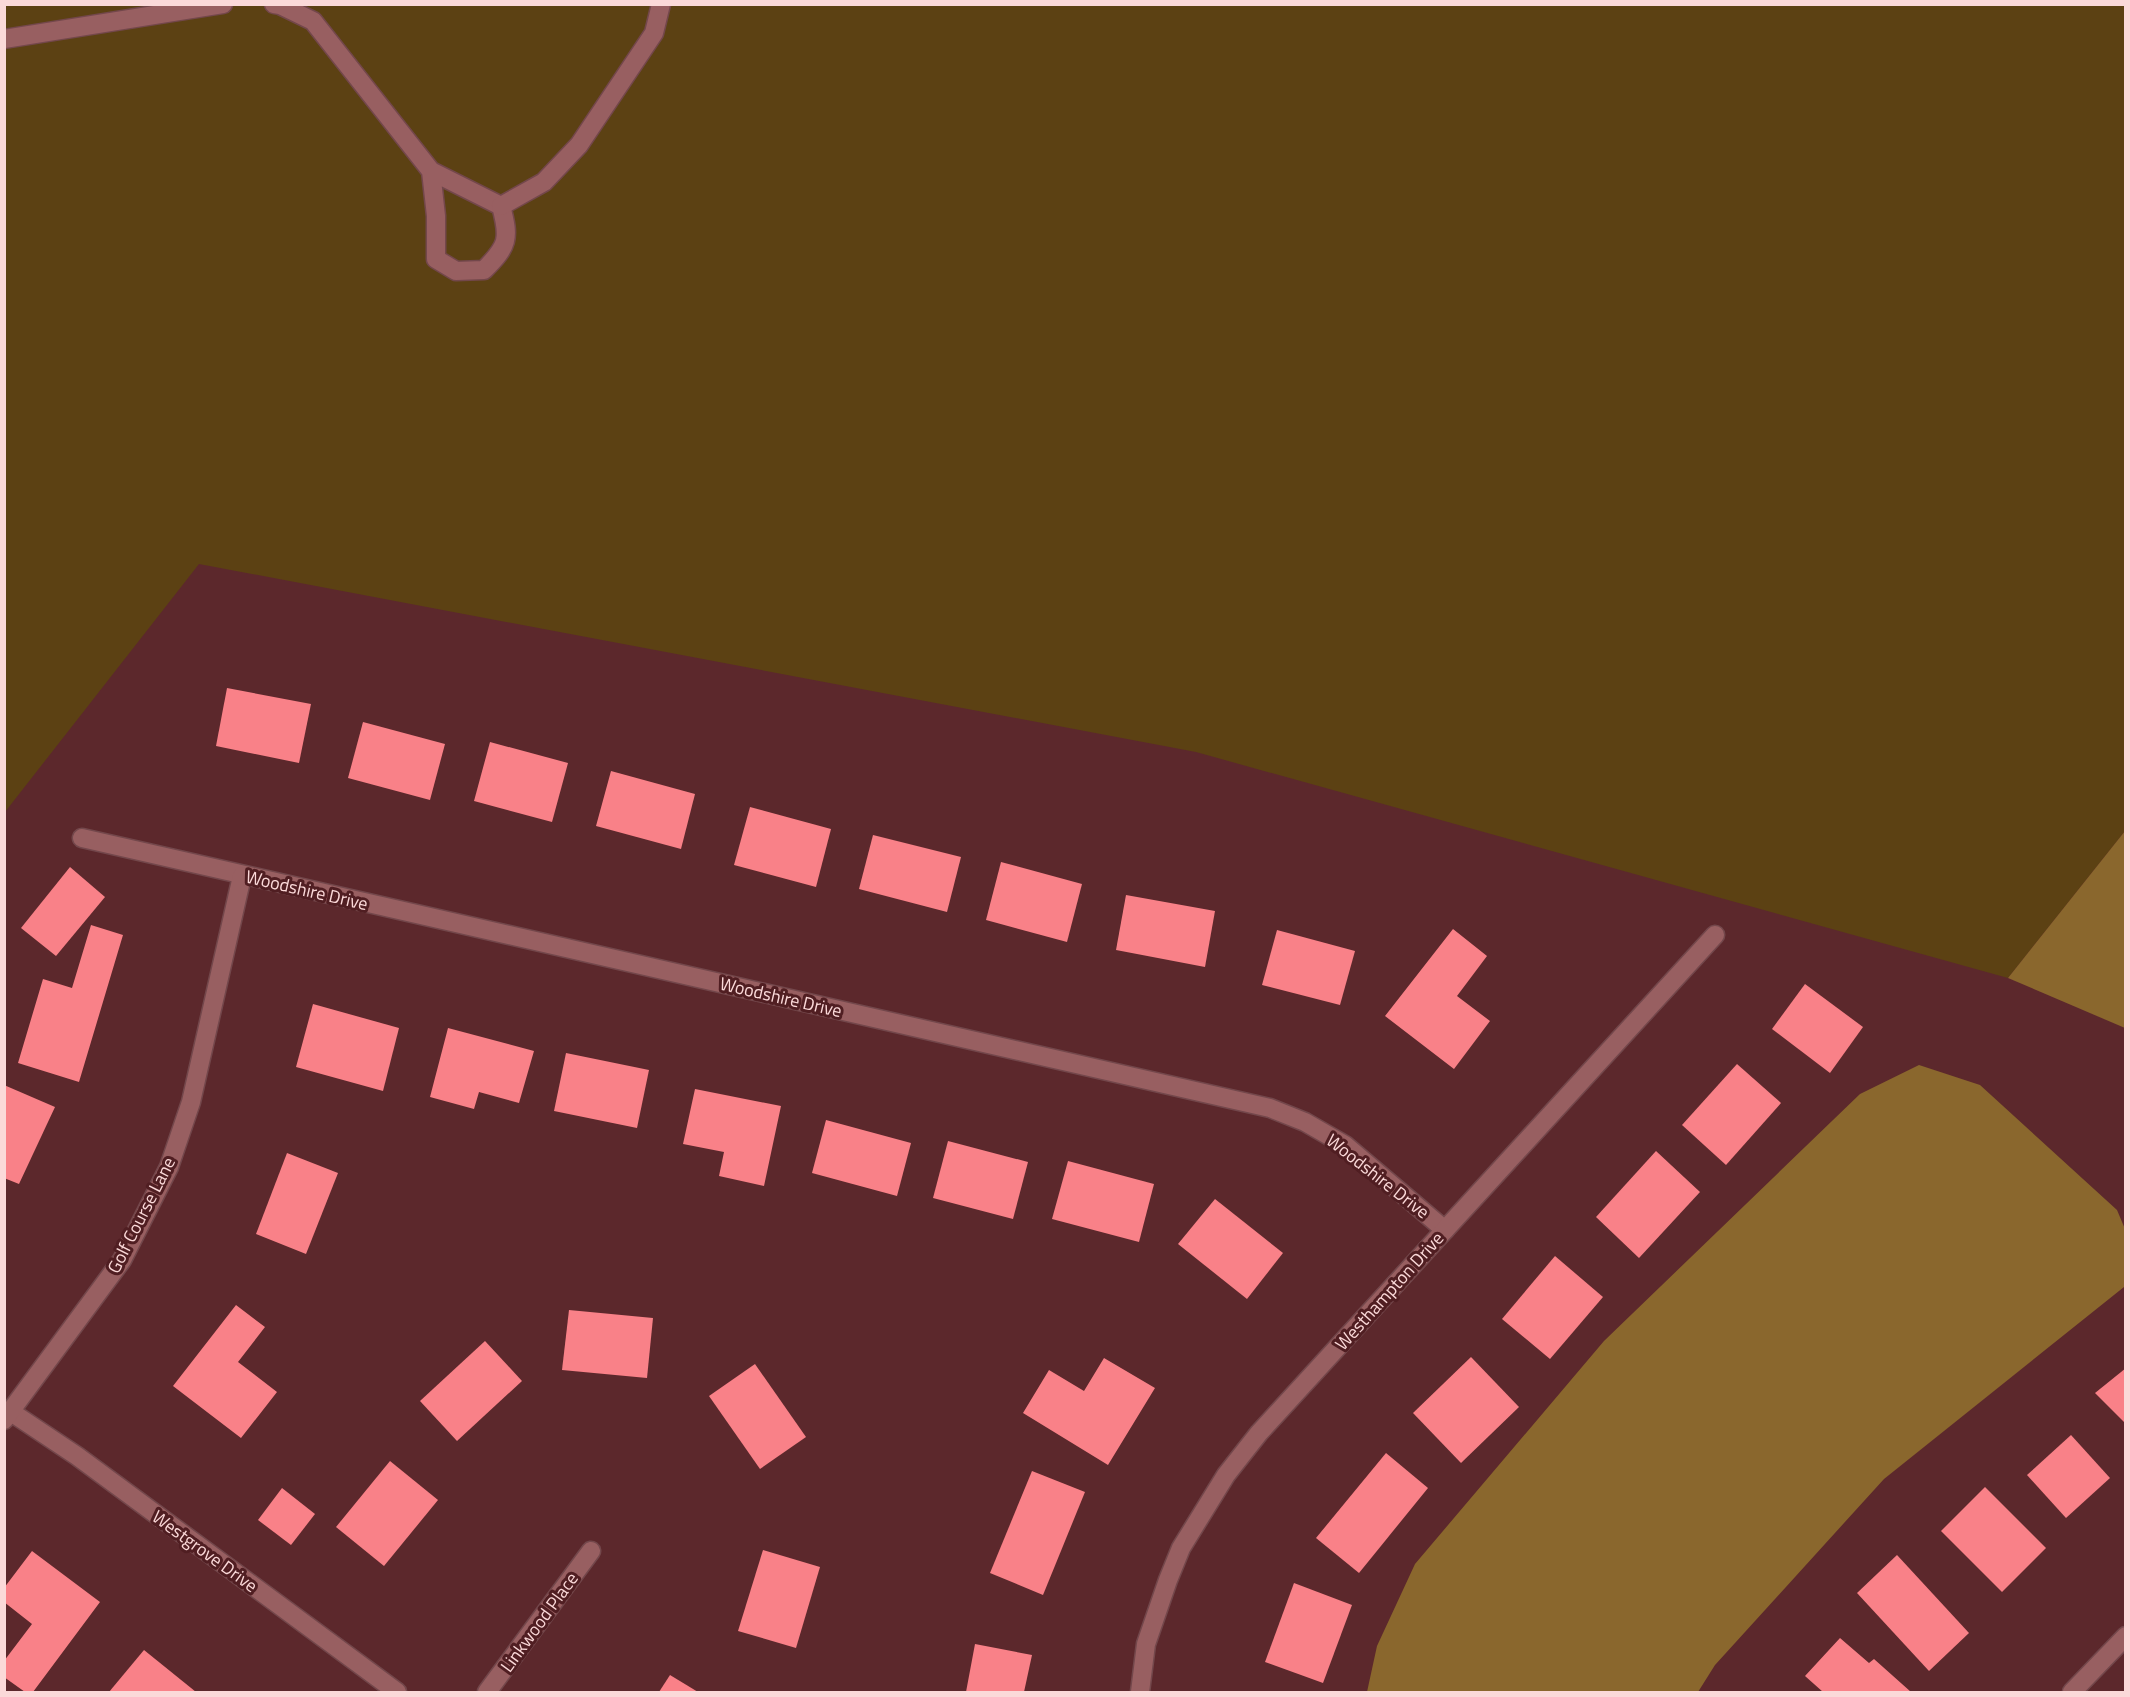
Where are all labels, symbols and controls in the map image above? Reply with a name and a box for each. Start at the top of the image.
street label: Woodshire Drive [243,863,371,917]
street label: Woodshire Drive [717,970,845,1024]
street label: Woodshire Drive [1321,1127,1435,1225]
street label: Golf Course Lane [100,1152,182,1278]
street label: Westhampton Drive [1328,1226,1450,1356]
street label: Westgrove Drive [147,1503,263,1599]
street label: Linkwood Place [493,1566,585,1678]

